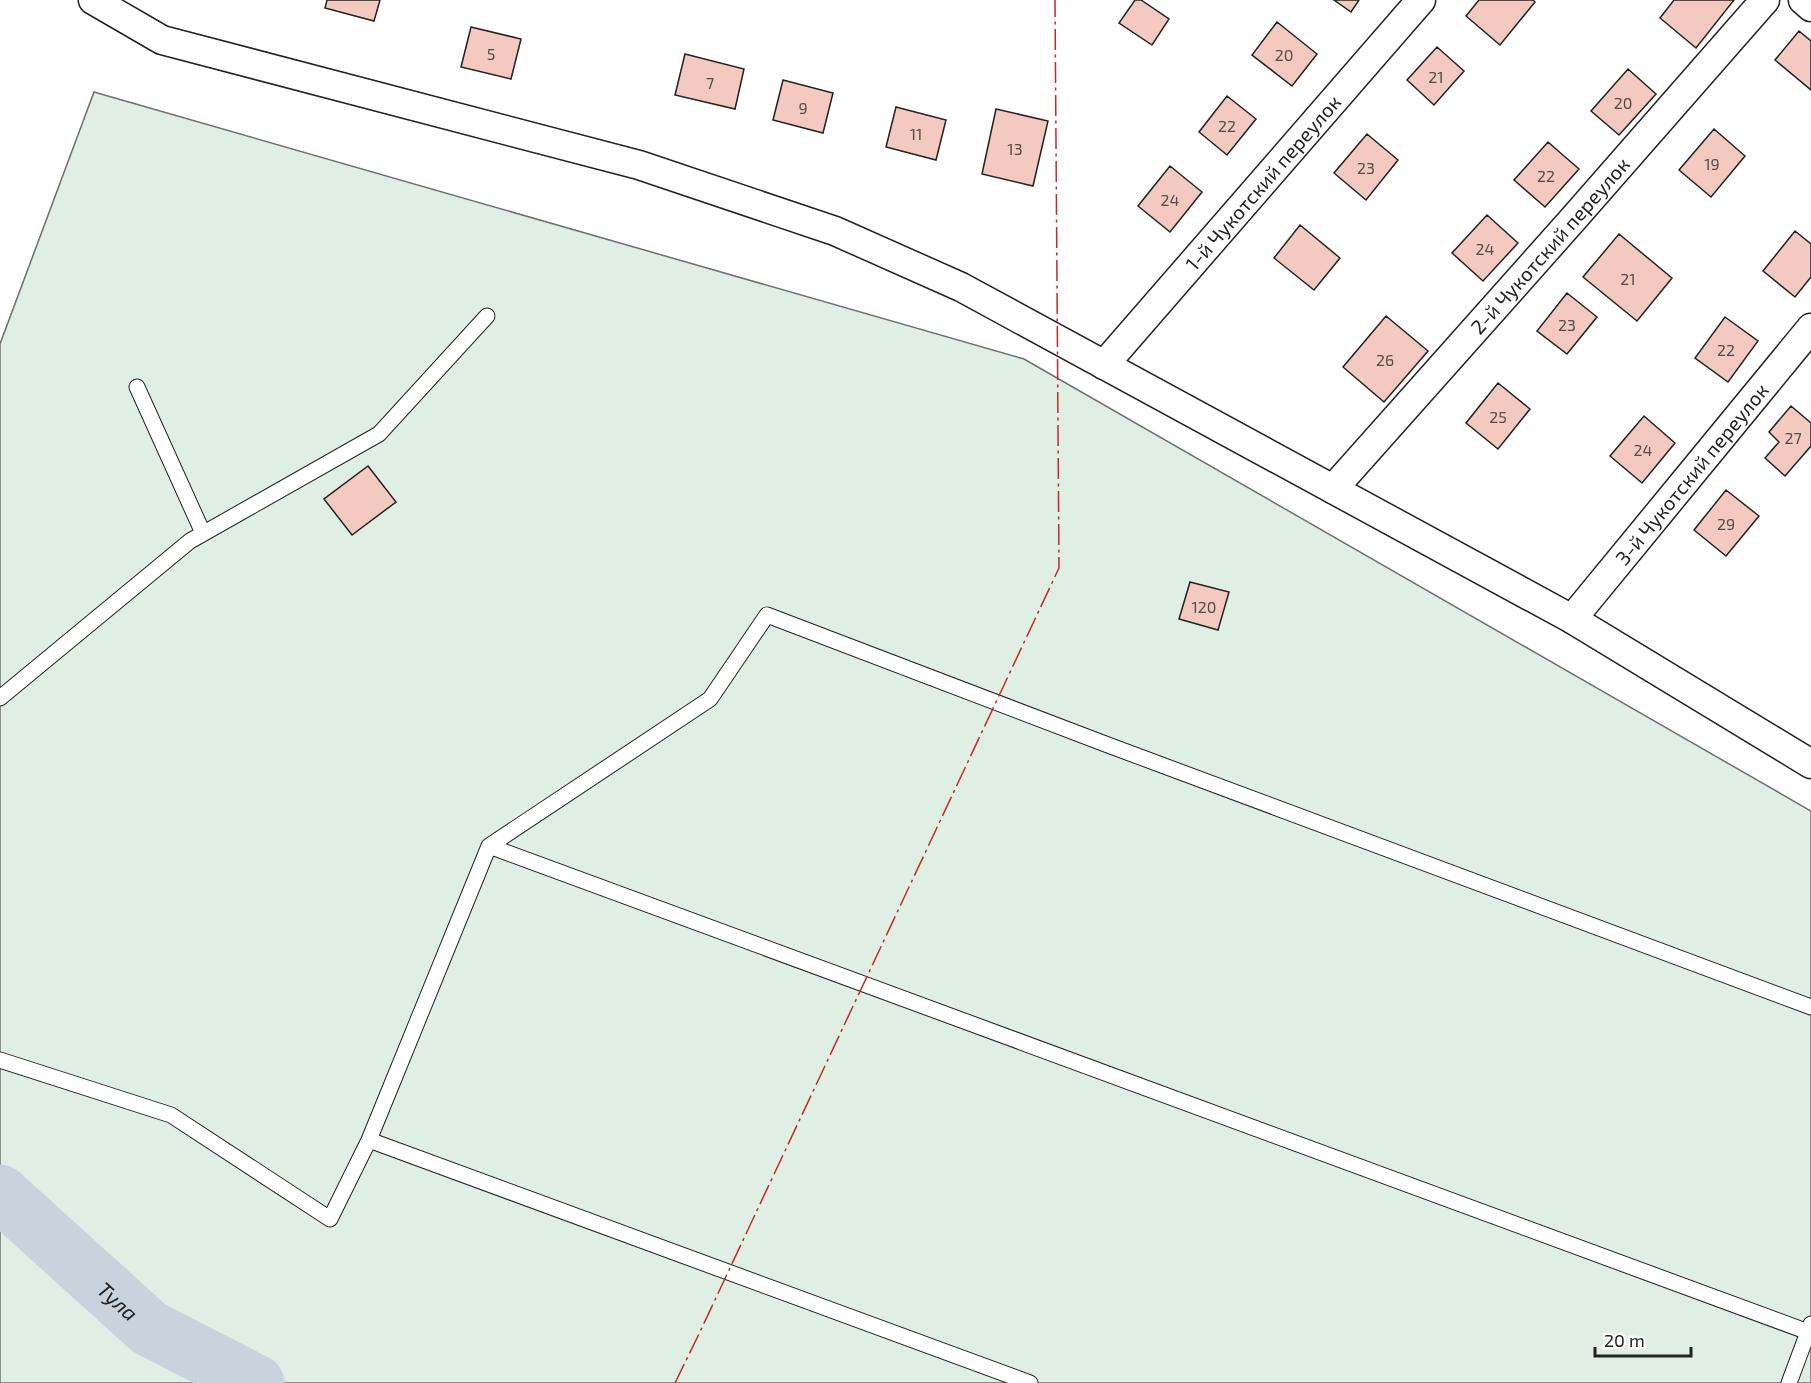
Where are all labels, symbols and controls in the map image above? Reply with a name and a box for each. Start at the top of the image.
house number: 5 [487,44,495,63]
house number: 20 [1275,45,1293,64]
house number: 21 [1428,67,1444,86]
house number: 7 [706,73,714,92]
street label: 1-й Чукотский переулок [1180,89,1346,275]
house number: 20 [1614,93,1632,112]
house number: 9 [798,98,808,117]
house number: 22 [1218,116,1236,135]
house number: 11 [910,124,922,143]
house number: 13 [1007,139,1023,158]
street label: 2-й Чукотский переулок [1465,152,1634,339]
house number: 19 [1704,154,1720,173]
house number: 23 [1357,158,1375,177]
house number: 22 [1537,166,1555,185]
house number: 24 [1161,190,1180,209]
house number: 24 [1476,239,1495,258]
house number: 21 [1620,269,1636,288]
house number: 23 [1558,315,1576,334]
house number: 22 [1717,340,1735,359]
house number: 26 [1376,350,1394,369]
street label: 3-й Чукотский переулок [1610,378,1773,569]
house number: 25 [1489,407,1507,426]
house number: 27 [1784,428,1802,447]
house number: 24 [1634,440,1653,459]
house number: 29 [1717,514,1735,533]
house number: 120 [1191,597,1217,616]
water label: Тула [93,1276,144,1325]
scale bar [1595,1320,1691,1358]
text: 20 m [1604,1329,1645,1351]

